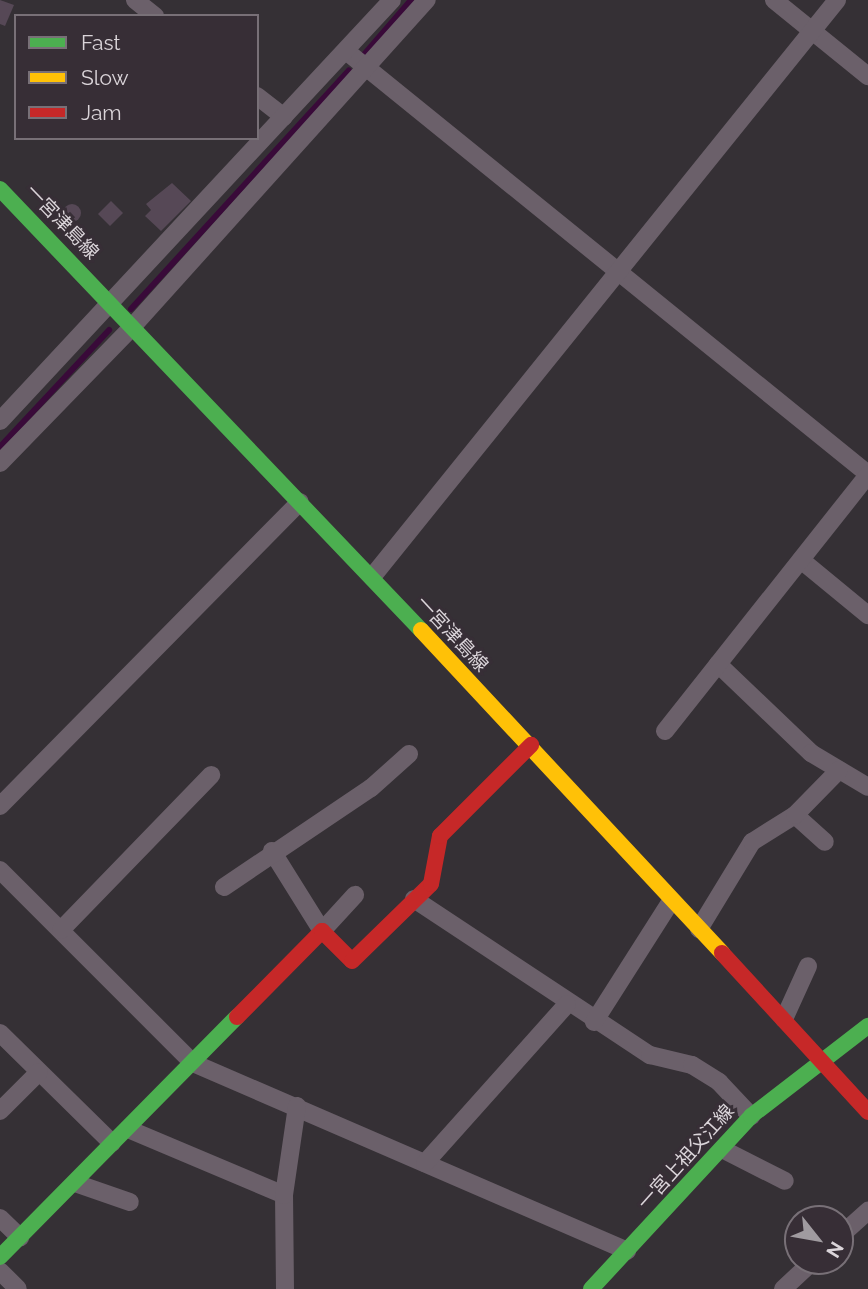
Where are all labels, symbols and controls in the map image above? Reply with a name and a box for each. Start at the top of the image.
legend [14,14,259,140]
text: Fast [81,30,121,55]
text: Slow [81,65,129,90]
text: Jam [81,100,122,125]
street label: 一宮津島線 [21,180,103,264]
street label: 一宮津島線 [411,591,493,677]
street label: 一宮上祖父江線 [633,1100,739,1214]
north arrow [784,1205,854,1275]
text: N [822,1238,848,1262]

